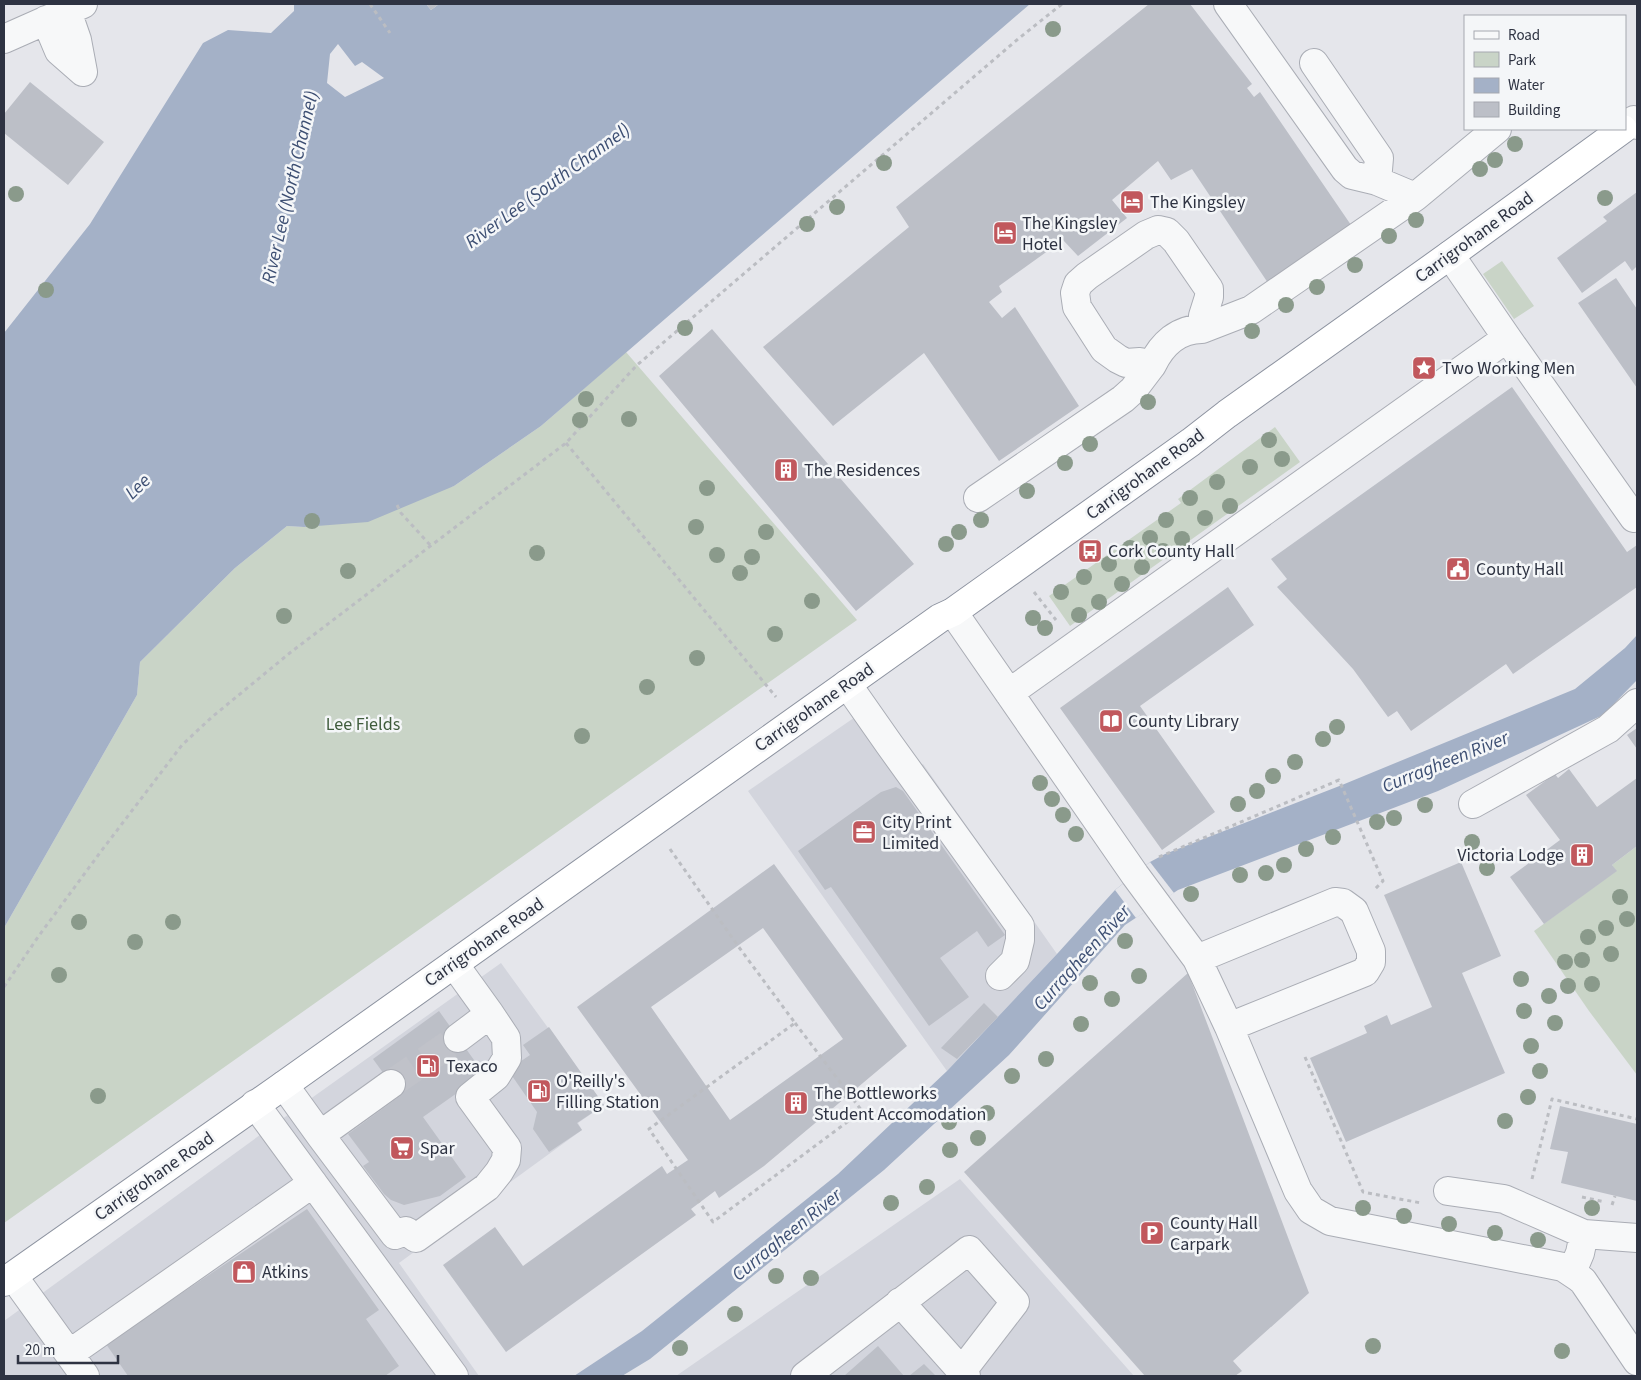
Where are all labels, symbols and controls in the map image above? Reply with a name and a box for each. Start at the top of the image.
legend [1464,15,1626,130]
text: Road [1508,25,1540,46]
text: Park [1508,50,1537,71]
text: Water [1508,75,1545,96]
water label: River Lee (North Channel) [255,88,326,286]
text: Building [1508,100,1561,121]
water label: River Lee (South Channel) [460,117,636,255]
street label: Carrigrohane Road [1410,186,1539,289]
hotel icon: The Kingsley [1119,189,1145,215]
place label: The Kingsley [1150,190,1246,215]
place label: The Kingsley Hotel [1022,211,1118,257]
hotel icon: The Kingsley Hotel [992,220,1018,246]
place icon: Two Working Men [1411,355,1437,381]
place label: Two Working Men [1442,356,1575,381]
street label: Carrigrohane Road [1081,423,1210,526]
building icon: The Residences [773,457,799,483]
place label: The Residences [804,458,920,483]
water label: Lee [119,468,157,506]
bus stop icon: Cork County Hall [1077,538,1103,564]
place label: Cork County Hall [1108,539,1235,564]
public building icon: County Hall [1445,556,1471,582]
place label: County Hall [1476,557,1564,582]
street label: Carrigrohane Road [749,657,879,758]
library icon: County Library [1098,708,1124,734]
place label: County Library [1128,709,1239,734]
park label: Lee Fields [326,712,400,737]
water label: Curragheen River [1378,724,1514,800]
place label: City Print Limited [882,810,952,856]
office icon: City Print Limited [851,819,877,845]
building icon: Victoria Lodge [1569,842,1595,868]
place label: Victoria Lodge [1457,843,1564,868]
street label: Carrigrohane Road [419,892,549,993]
water label: Curragheen River [1027,898,1138,1017]
fuel station icon: Texaco [415,1053,441,1079]
place label: Texaco [446,1054,498,1079]
place label: O'Reilly's Filling Station [556,1069,659,1115]
fuel station icon: O'Reilly's Filling Station [526,1078,552,1104]
place label: The Bottleworks Student Accomodation [814,1081,986,1127]
building icon: The Bottleworks Student Accomodation [783,1090,809,1116]
street label: Carrigrohane Road [89,1126,219,1227]
supermarket icon: Spar [389,1135,415,1161]
place label: Spar [420,1136,455,1161]
water label: Curragheen River [726,1181,849,1288]
place label: County Hall Carpark [1170,1211,1258,1257]
parking icon: County Hall Carpark [1139,1220,1165,1246]
shop icon: Atkins [231,1259,257,1285]
place label: Atkins [262,1260,308,1285]
scale bar [18,1332,118,1364]
text: 20 m [25,1340,55,1361]

